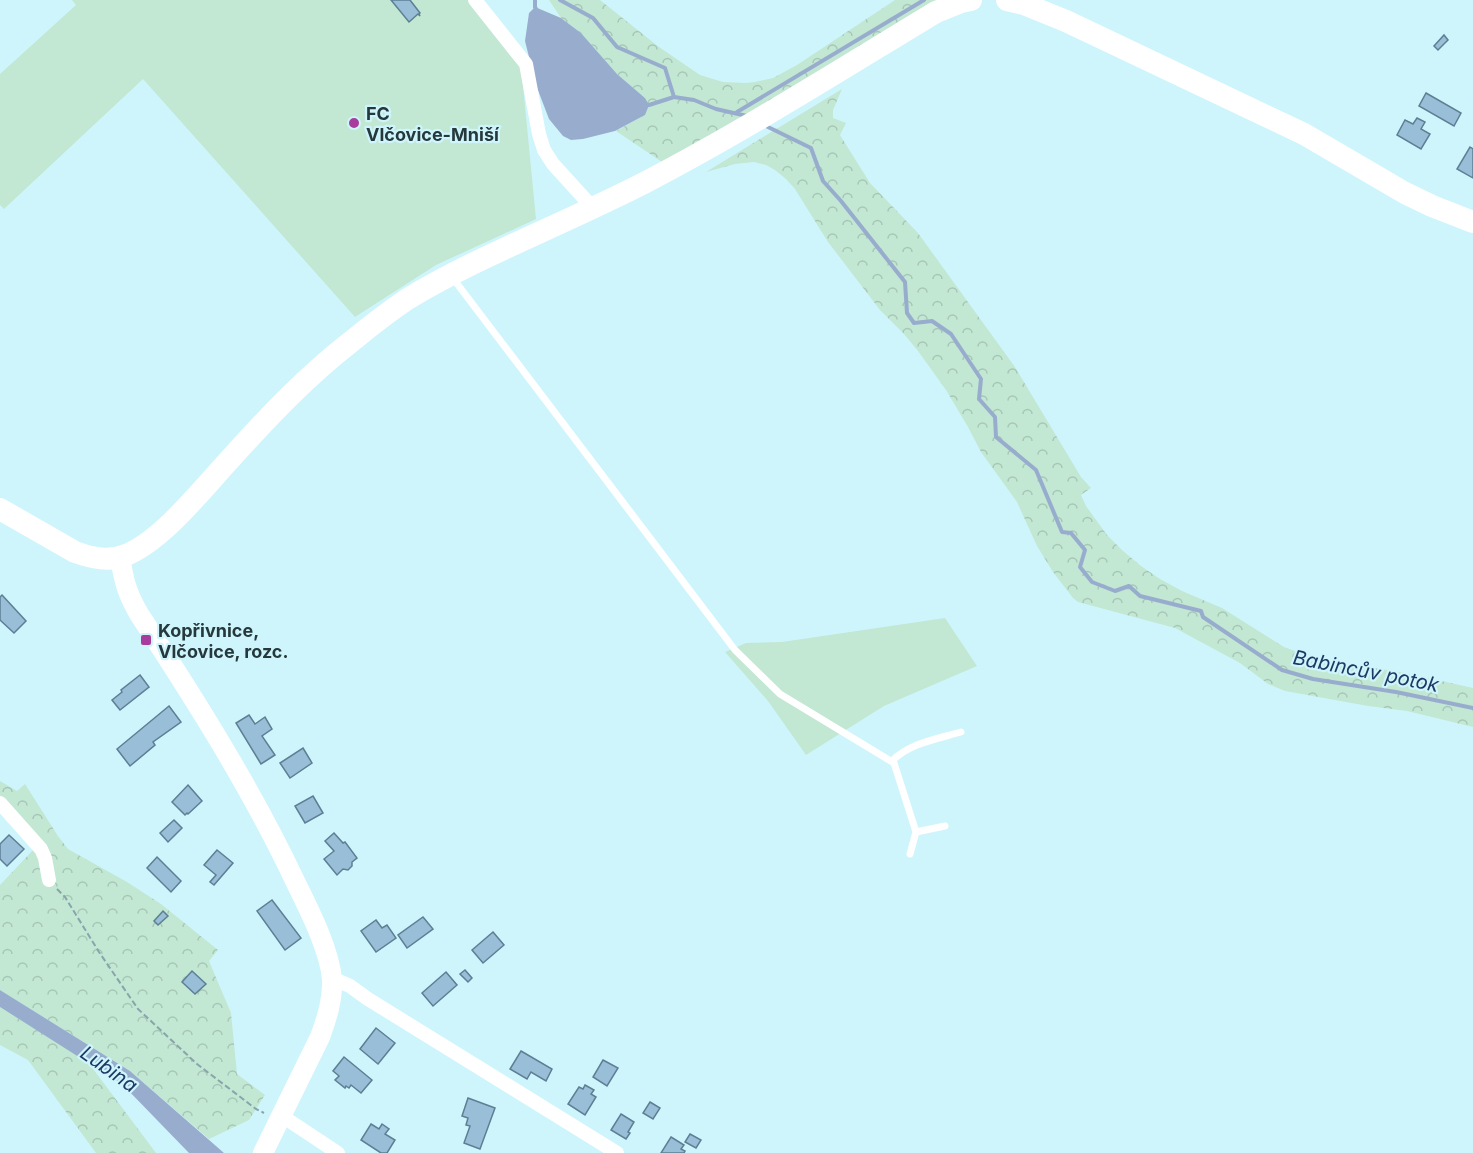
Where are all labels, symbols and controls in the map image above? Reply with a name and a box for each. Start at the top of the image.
place label: FC Vlčovice-Mniší [366,103,500,145]
marker: FC Vlčovice-Mniší [347,116,361,130]
place label: Kopřivnice, Vlčovice, rozc. [158,620,288,662]
marker: Kopřivnice, Vlčovice, rozc. [139,633,153,647]
water label: Babincův potok [1291,645,1442,697]
water label: Lubina [76,1041,142,1097]

